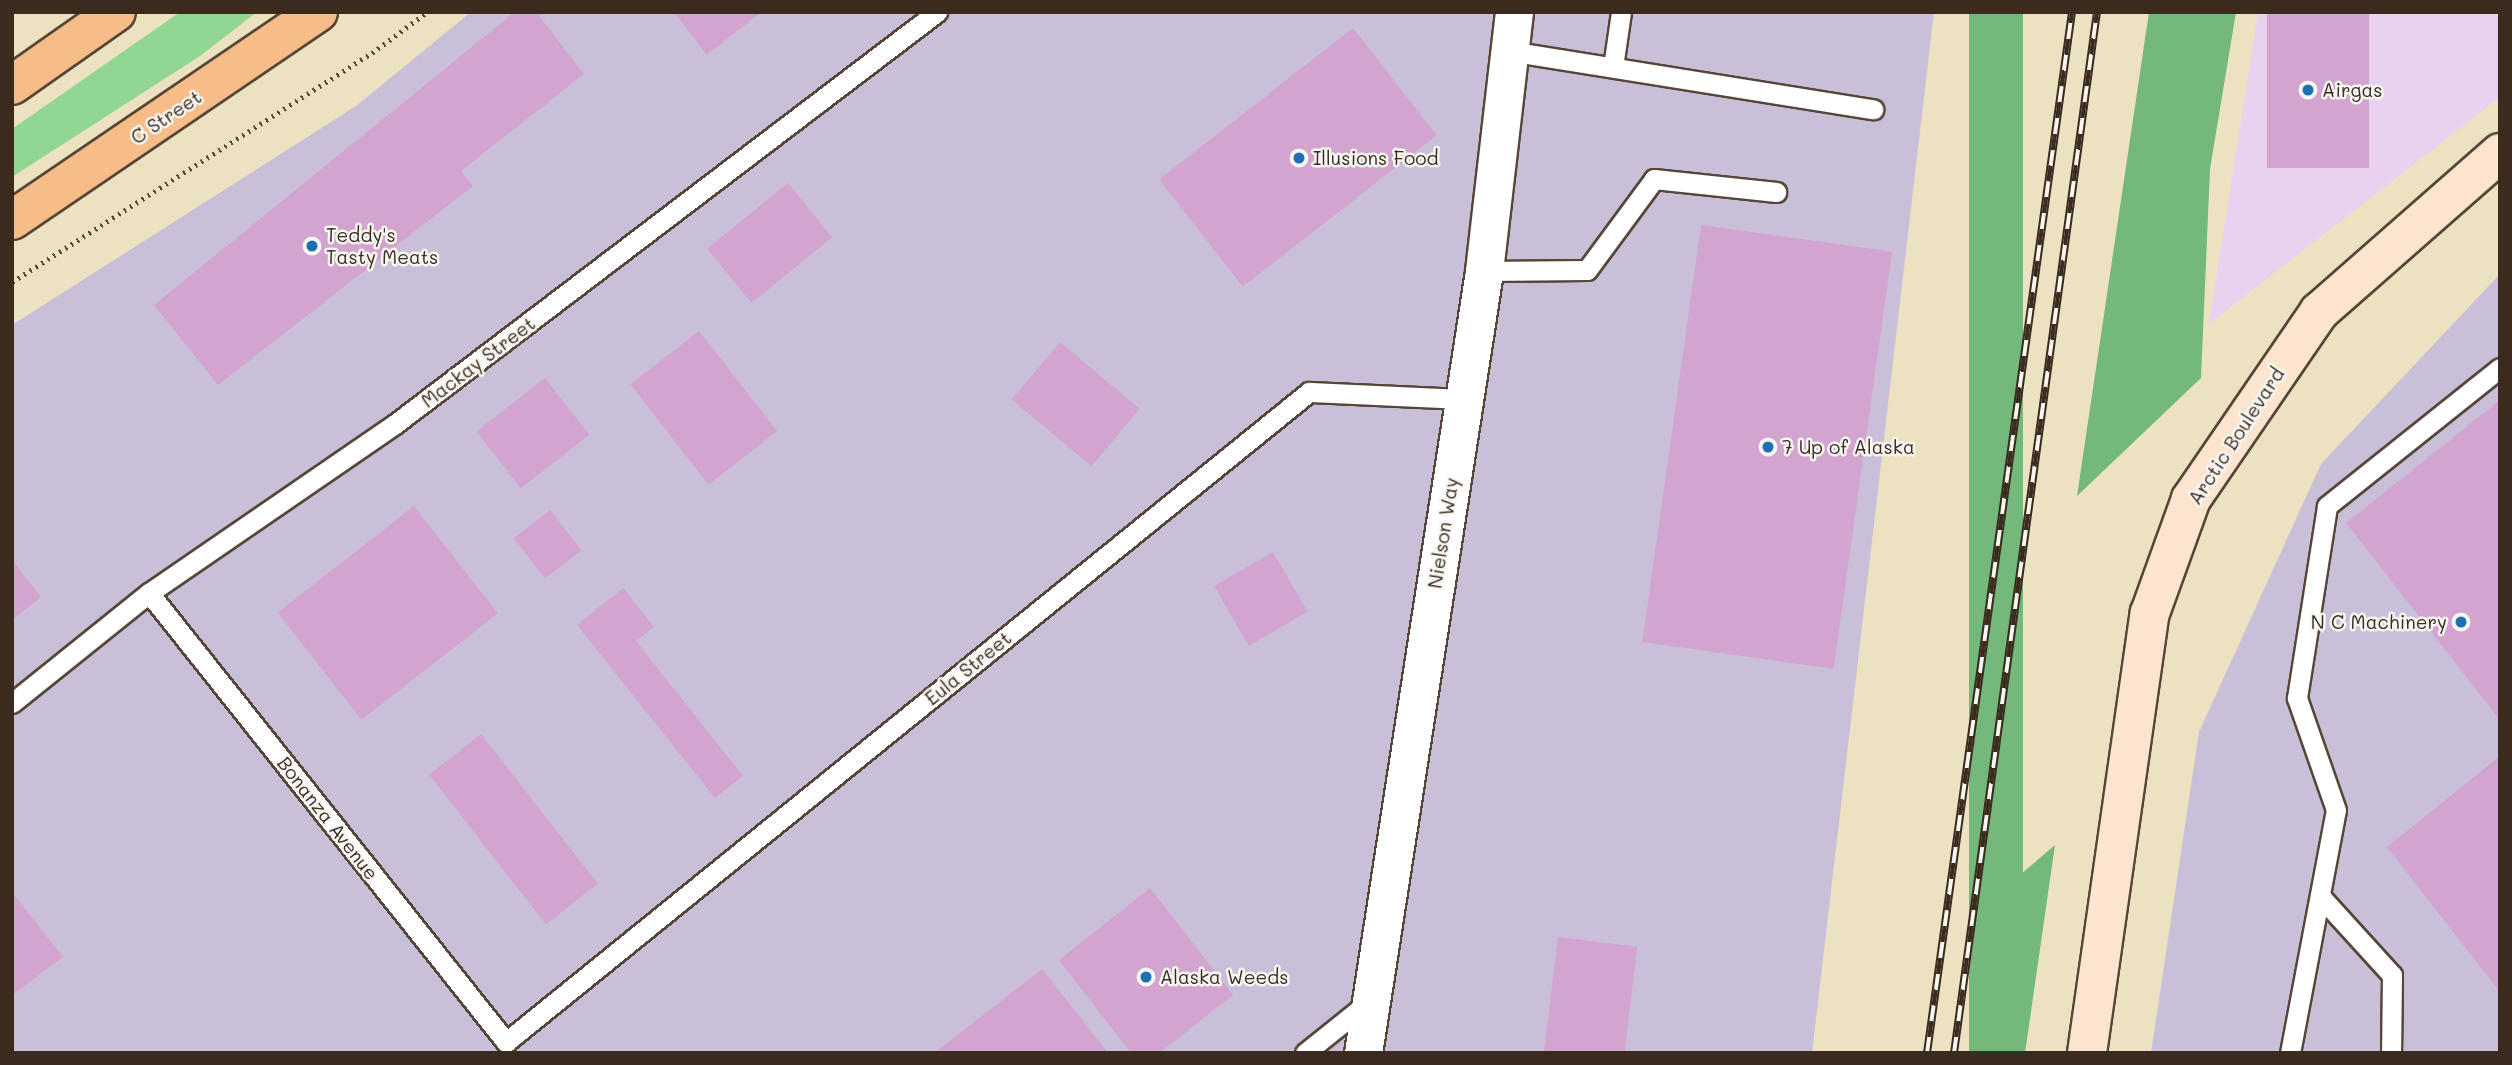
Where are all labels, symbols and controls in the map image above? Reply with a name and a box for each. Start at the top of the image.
place label: Airgas [2322,79,2383,101]
marker: Airgas [2300,82,2316,98]
street label: C Street [126,85,206,149]
place label: Illusions Food [1313,147,1439,169]
marker: Illusions Food [1291,150,1307,166]
place label: Teddy's Tasty Meats [326,224,438,268]
marker: Teddy's Tasty Meats [304,238,320,254]
street label: Mackay Street [417,312,539,412]
street label: Arctic Boulevard [2183,363,2289,509]
place label: 7 Up of Alaska [1782,436,1915,458]
marker: 7 Up of Alaska [1760,439,1776,455]
street label: Nielson Way [1423,476,1463,590]
place label: N C Machinery [2311,611,2447,633]
marker: N C Machinery [2453,614,2469,630]
street label: Eula Street [920,626,1016,710]
street label: Bonanza Avenue [273,752,383,884]
place label: Alaska Weeds [1160,966,1288,988]
marker: Alaska Weeds [1138,969,1154,985]

